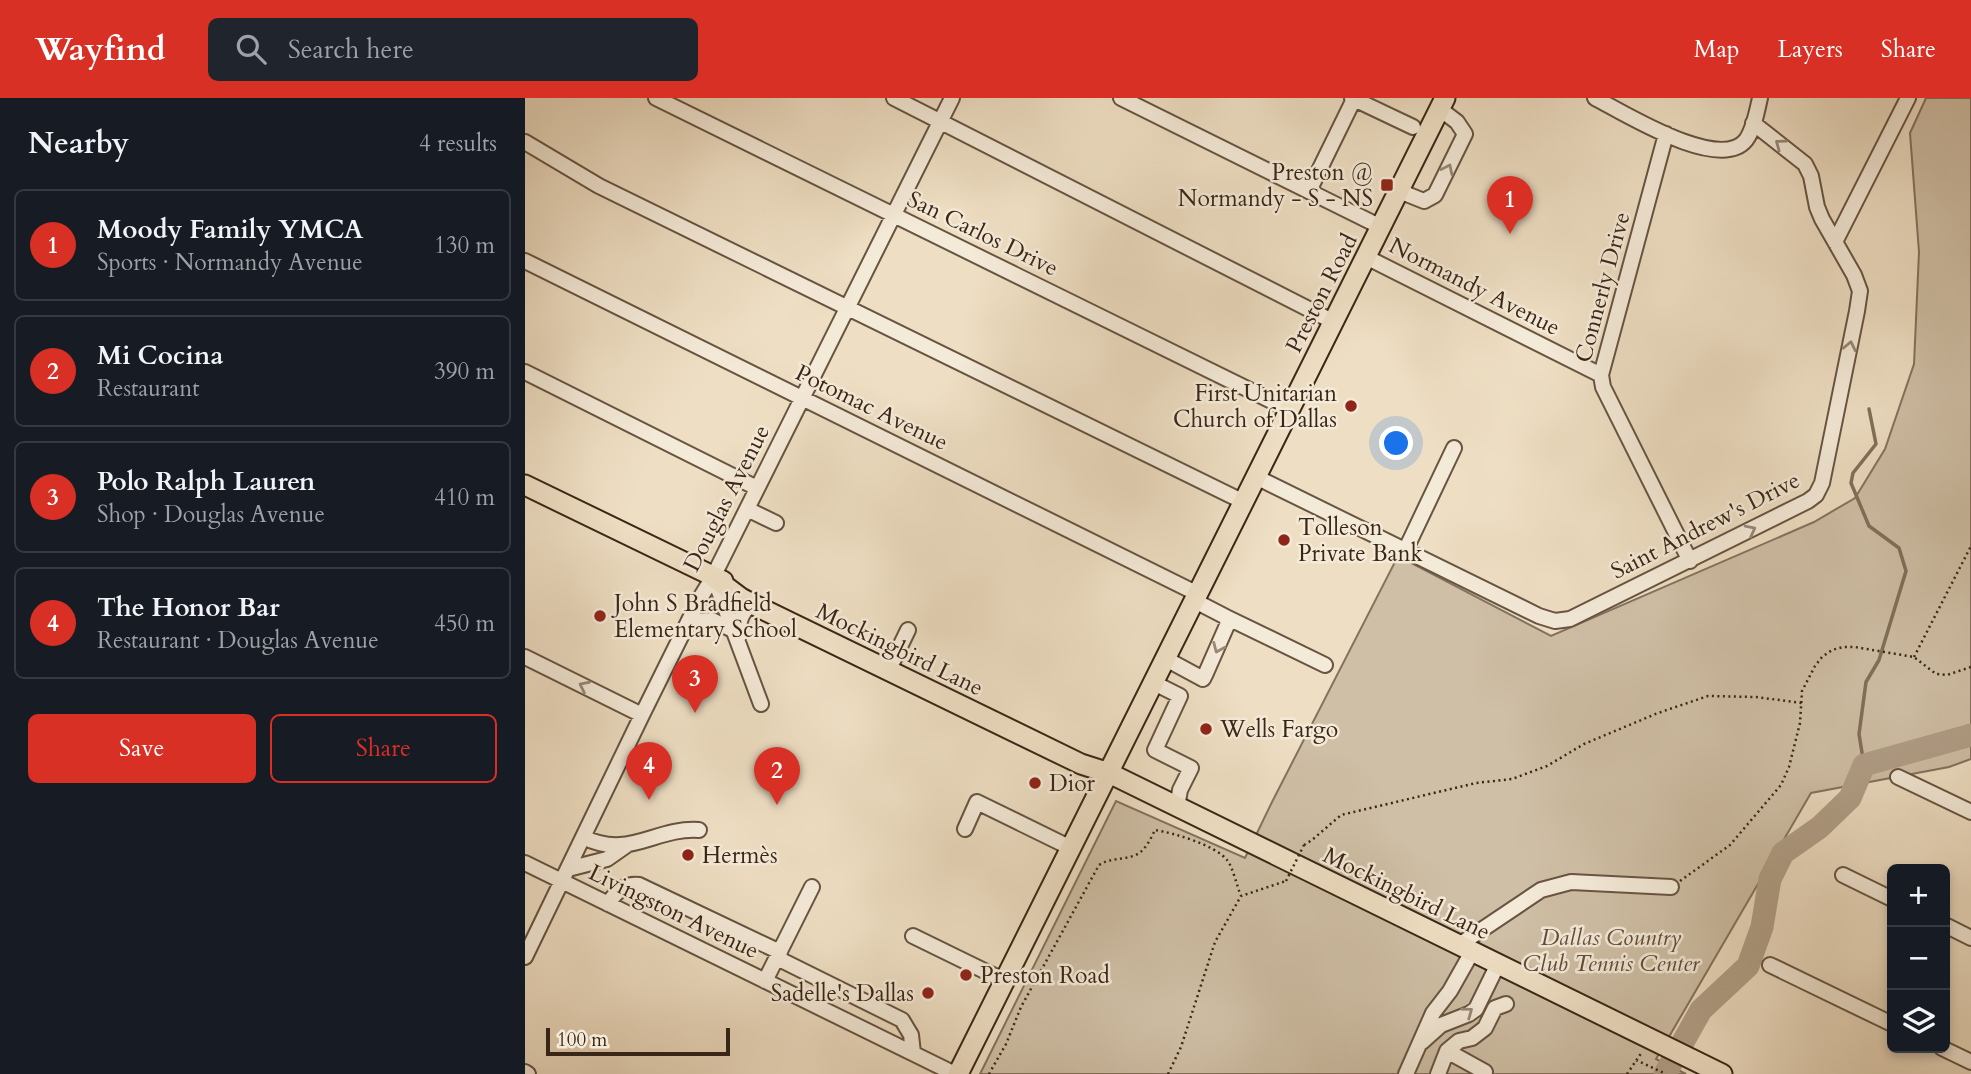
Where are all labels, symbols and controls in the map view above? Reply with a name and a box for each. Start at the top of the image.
search box [208,18,698,81]
text: Wayfind [35,27,166,72]
icon: search [232,30,270,68]
text: Search here [288,32,414,67]
text: Map [1694,33,1740,66]
text: Layers [1778,33,1843,66]
text: Share [1881,33,1936,66]
text: Nearby [28,123,129,164]
text: 4 results [419,128,497,159]
one-way arrow [1775,139,1788,152]
place label: Preston @ Normandy - S - NS [1178,157,1373,214]
one-way arrow [1439,164,1453,176]
pin: 1 [1487,176,1533,234]
marker: Preston @ Normandy - S - NS [1379,177,1395,193]
street label: San Carlos Drive [902,183,1063,283]
street label: Connerly Drive [1567,208,1637,366]
text: Moody Family YMCA [97,212,363,247]
street label: Preston Road [1278,228,1365,358]
text: 1 [47,230,59,261]
text: 130 m [434,230,495,261]
street label: Normandy Avenue [1384,230,1566,343]
text: Sports · Normandy Avenue [97,247,363,278]
text: Mi Cocina [97,338,223,373]
one-way arrow [1842,340,1857,352]
text: 2 [47,356,59,387]
text: 390 m [434,356,495,387]
street label: Potomac Avenue [790,357,953,458]
text: Restaurant [97,373,200,404]
place label: First Unitarian Church of Dallas [1173,378,1337,435]
marker: First Unitarian Church of Dallas [1343,398,1359,414]
street label: Douglas Avenue [676,420,777,577]
your location [1379,426,1413,460]
text: Polo Ralph Lauren [97,464,316,499]
street label: Saint Andrew's Drive [1605,464,1805,586]
text: 3 [47,482,59,513]
text: 410 m [434,482,495,513]
text: Shop · Douglas Avenue [97,499,325,530]
place label: Tolleson Private Bank [1298,512,1424,569]
one-way arrow [1744,525,1756,539]
marker: Tolleson Private Bank [1276,532,1292,548]
place label: John S Bradfield Elementary School [611,588,797,645]
text: The Honor Bar [97,590,280,625]
street label: Mockingbird Lane [811,596,989,703]
text: 4 [47,608,59,639]
text: 450 m [434,608,495,639]
marker: John S Bradfield Elementary School [592,608,608,624]
text: Restaurant · Douglas Avenue [97,625,379,656]
one-way arrow [1212,641,1226,653]
pin: 3 [672,655,718,713]
one-way arrow [579,680,591,694]
button: Save [28,714,256,783]
button: Share [270,714,497,783]
place label: Wells Fargo [1219,714,1338,745]
marker: Wells Fargo [1198,721,1214,737]
pin: 4 [626,742,672,800]
pin: 2 [754,747,800,805]
place label: Dior [1049,768,1096,799]
marker: Dior [1027,775,1043,791]
place label: Hermès [702,840,778,871]
street label: Mockingbird Lane [1318,840,1496,947]
marker: Hermès [680,847,696,863]
street label: Livingston Avenue [584,857,764,966]
map controls [1887,864,1950,1053]
button: + [1887,864,1950,927]
park label: Dallas Country Club Tennis Center [1522,922,1701,979]
button: − [1887,927,1950,990]
place label: Preston Road [980,960,1110,991]
marker: Preston Road [958,967,974,983]
place label: Sadelle's Dallas [771,978,914,1009]
marker: Sadelle's Dallas [920,985,936,1001]
button: layers [1887,990,1950,1053]
one-way arrow [1460,1008,1473,1020]
scale bar [546,1025,730,1057]
text: 100 m [557,1027,607,1053]

